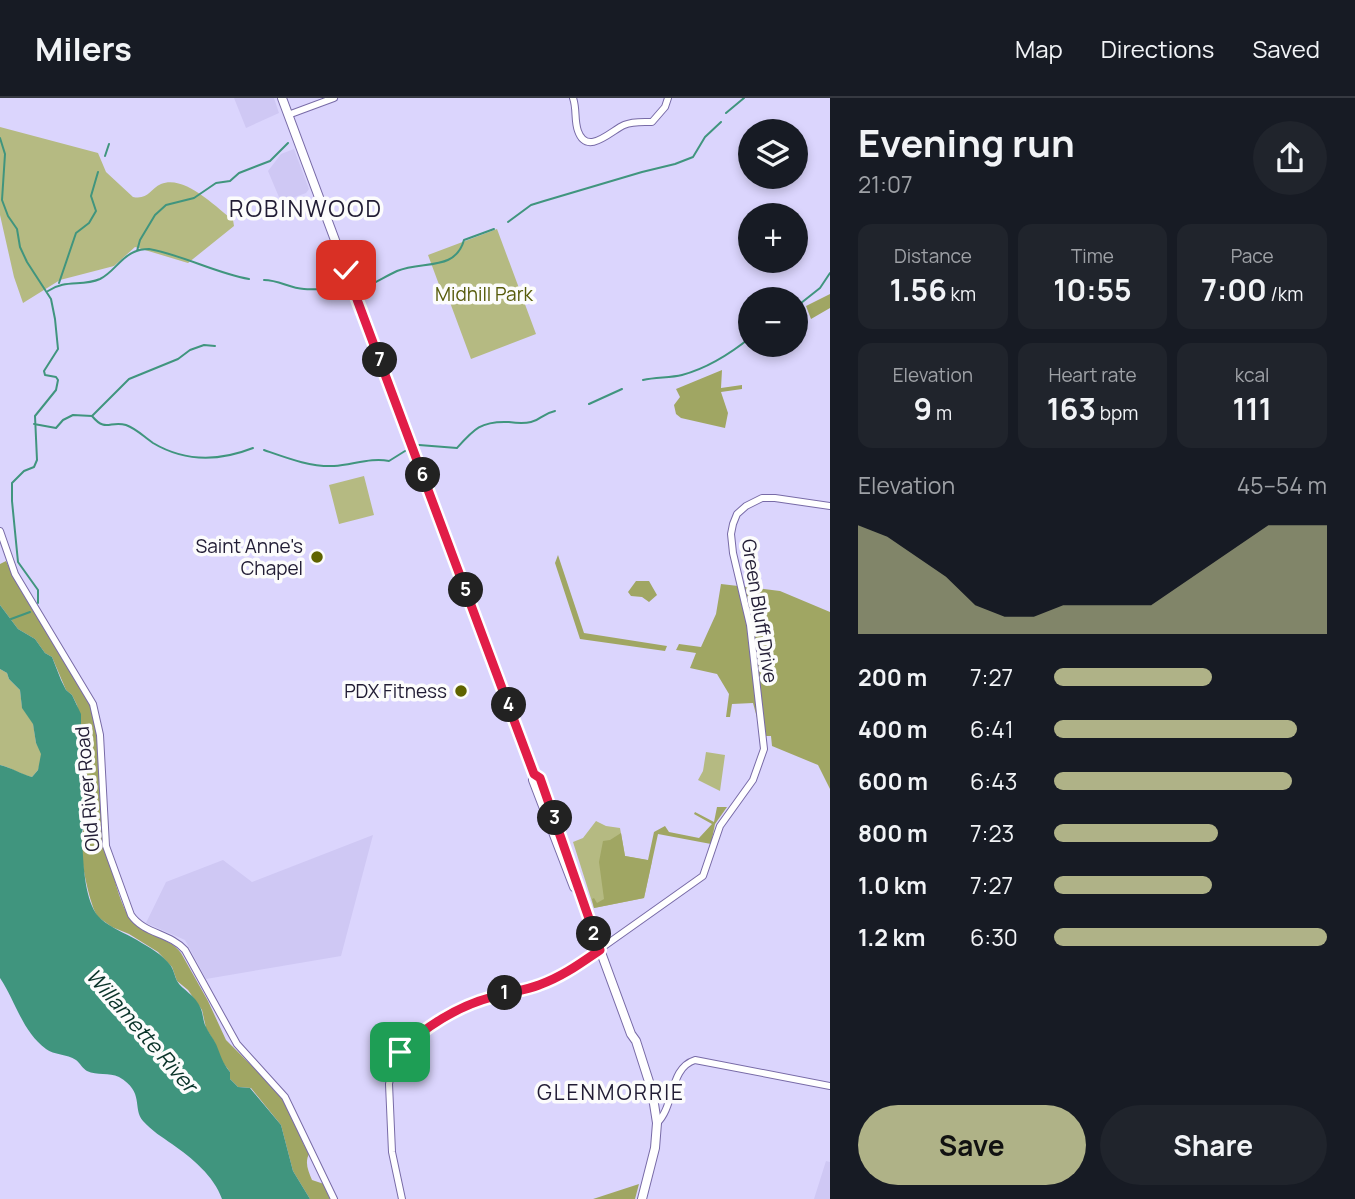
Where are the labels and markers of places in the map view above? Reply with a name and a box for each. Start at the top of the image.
pin [316,240,376,300]
pin: 7 [362,342,398,378]
pin: 6 [406,458,440,492]
place label: Saint Anne's Chapel [195,533,303,581]
marker: Saint Anne's Chapel [309,549,325,565]
pin: 5 [448,573,484,608]
place label: PDX Fitness [344,678,447,704]
marker: PDX Fitness [453,683,469,699]
pin: 4 [491,688,526,722]
pin: 3 [538,800,572,836]
pin: 2 [576,916,612,952]
pin: 1 [488,976,522,1010]
pin [370,1022,430,1082]

